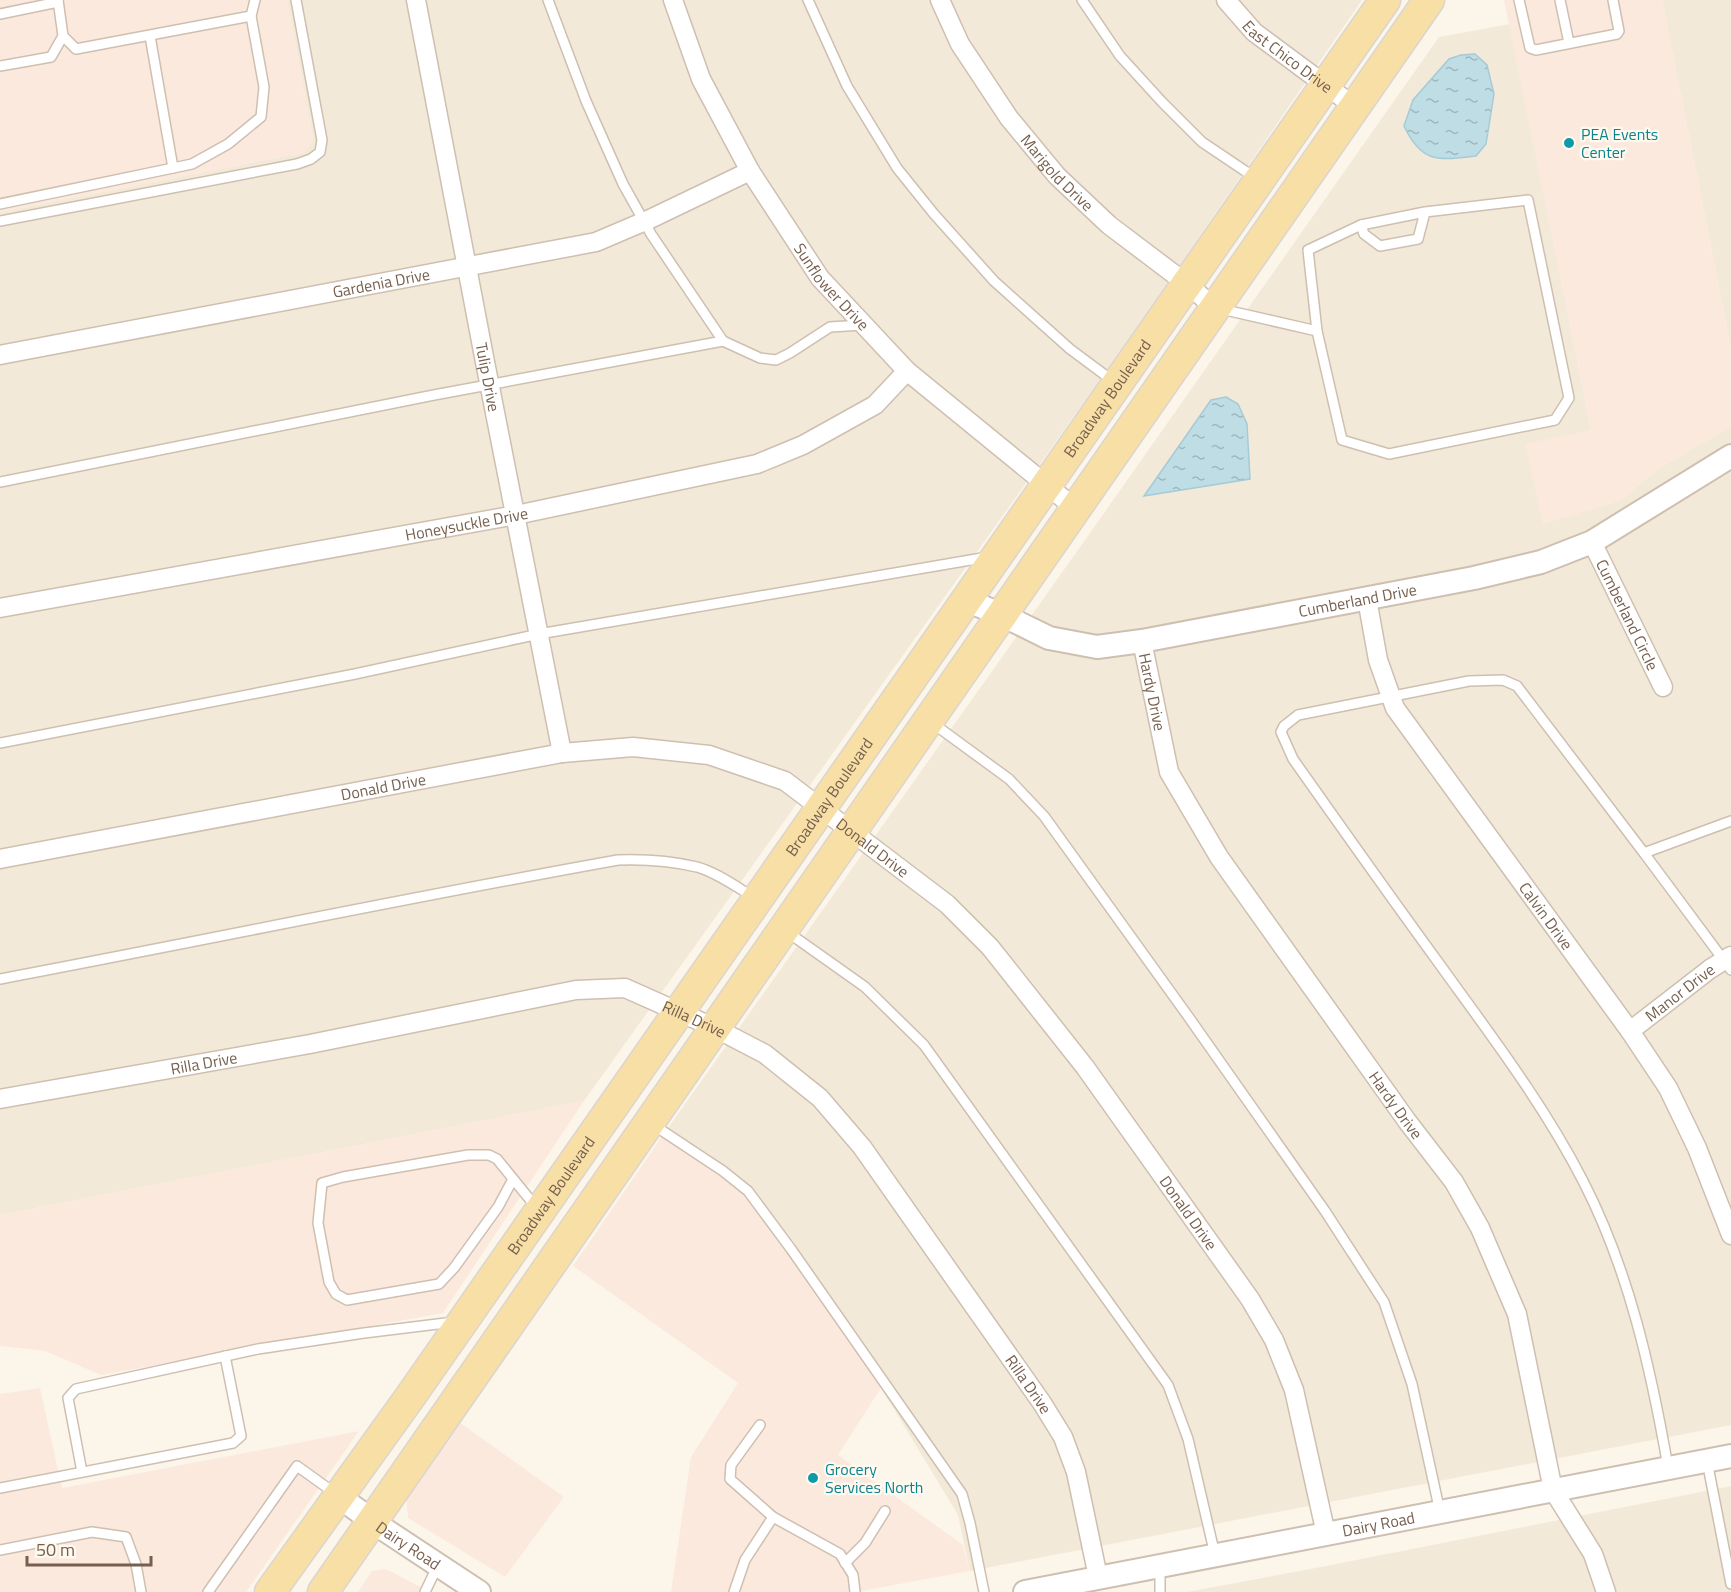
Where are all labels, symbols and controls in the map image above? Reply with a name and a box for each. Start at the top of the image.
street label: East Chico Drive [1237,15,1338,99]
place label: PEA Events Center [1581,122,1658,164]
street label: Marigold Drive [1015,129,1099,217]
marker: PEA Events Center [1562,136,1576,150]
street label: Sunflower Drive [788,238,875,336]
street label: Gardenia Drive [331,262,432,304]
street label: Broadway Boulevard [1057,334,1157,462]
street label: Tulip Drive [470,341,507,414]
street label: Honeysuckle Drive [403,501,530,547]
street label: Cumberland Circle [1590,555,1665,674]
street label: Cumberland Drive [1296,577,1419,623]
street label: Hardy Drive [1133,651,1172,733]
street label: Broadway Boulevard [779,733,879,861]
street label: Donald Drive [339,767,428,806]
street label: Donald Drive [831,812,914,883]
street label: Calvin Drive [1513,877,1579,955]
street label: Manor Drive [1640,958,1720,1027]
street label: Rilla Drive [659,994,730,1044]
street label: Rilla Drive [169,1045,239,1081]
street label: Hardy Drive [1363,1066,1429,1144]
street label: Broadway Boulevard [501,1131,600,1259]
street label: Donald Drive [1154,1171,1223,1255]
street label: Rilla Drive [1000,1350,1058,1418]
place label: Grocery Services North [825,1457,923,1499]
marker: Grocery Services North [806,1471,820,1485]
street label: Dairy Road [1340,1505,1417,1543]
street label: Dairy Road [371,1515,446,1576]
scale bar [27,1529,152,1567]
text: 50 m [36,1536,75,1563]

